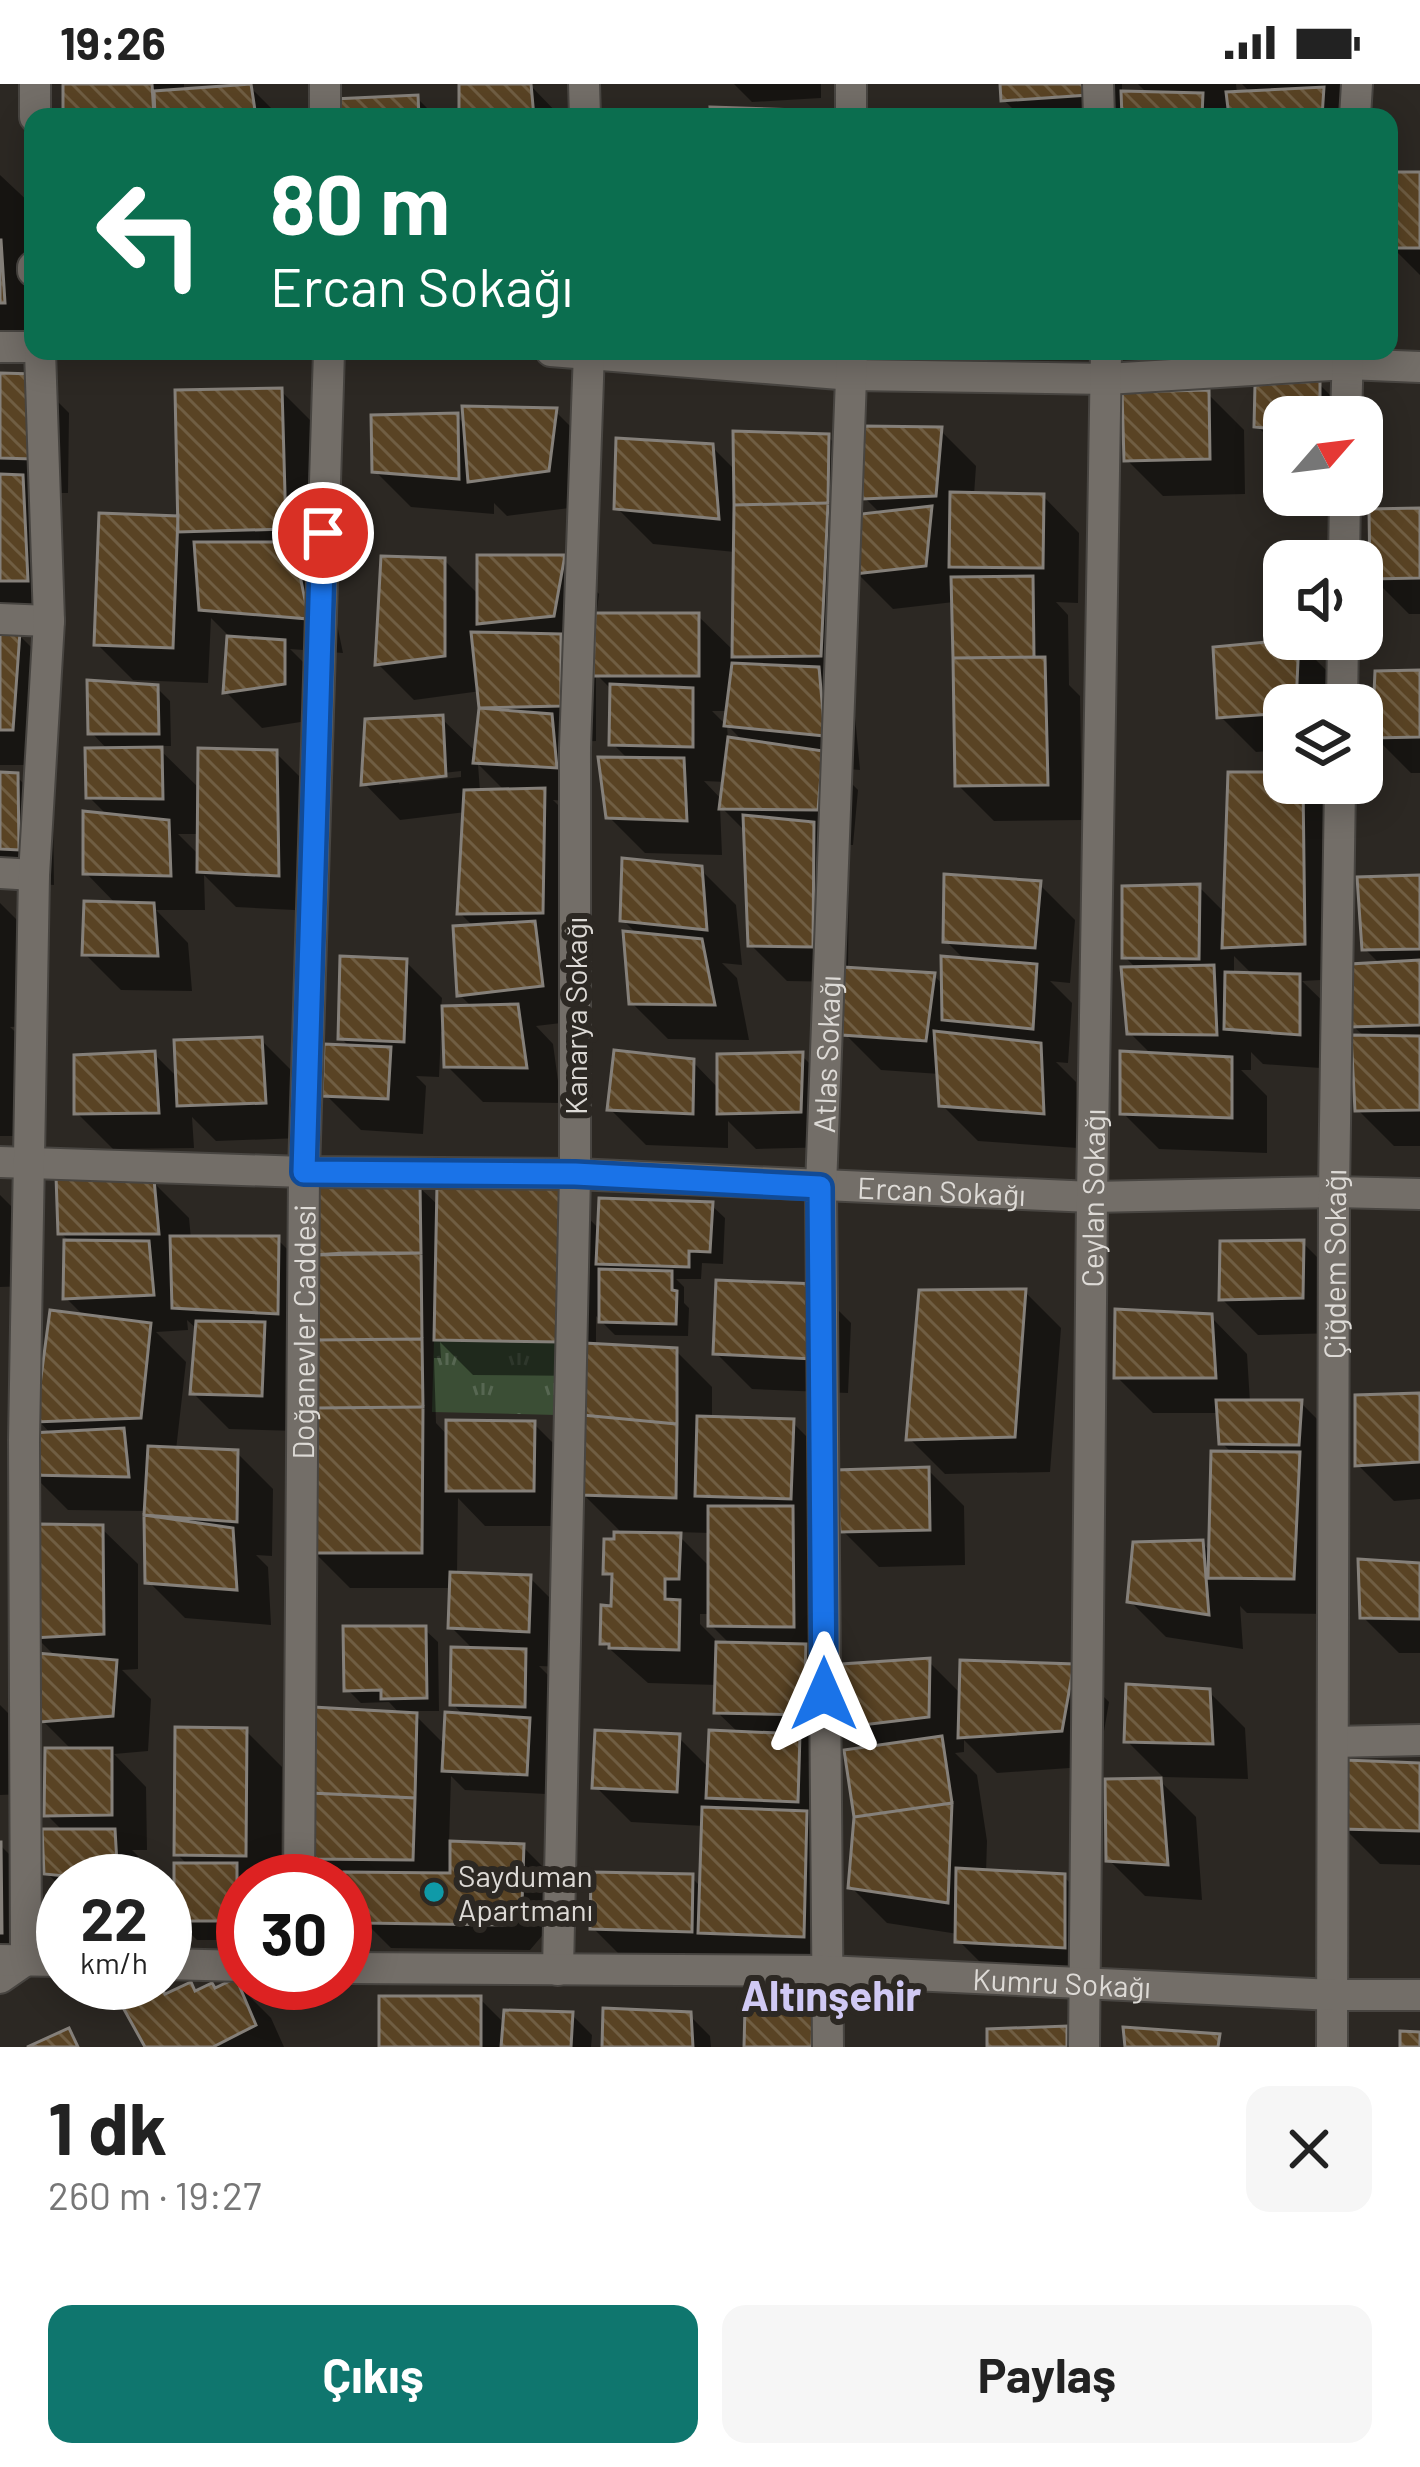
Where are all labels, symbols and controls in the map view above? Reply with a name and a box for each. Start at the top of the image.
text: 19:26 [60,15,166,69]
text: 80 m [270,151,450,252]
icon: left [72,156,228,312]
text: Ercan Sokağı [270,253,573,318]
north arrow [1263,396,1383,516]
map controls [1263,396,1383,804]
pin [272,482,374,584]
icon: arrive [290,500,356,566]
button: sound [1263,540,1383,660]
button: layers [1263,684,1383,804]
street label: Kanarya Sokağı [557,917,593,1115]
street label: Atlas Sokağı [805,975,847,1134]
street label: Ceylan Sokağı [1073,1108,1111,1287]
street label: Ercan Sokağı [856,1169,1026,1212]
street label: Çiğdem Sokağı [1316,1169,1352,1359]
street label: Doğanevler Caddesi [284,1205,322,1459]
position arrow [761,1631,887,1757]
speed limit sign: 30 [216,1854,372,2010]
place label: Sayduman Apartmanı [458,1857,593,1927]
marker: Sayduman Apartmanı [421,1879,447,1905]
text: 22 [80,1881,148,1953]
text: km/h [80,1944,148,1980]
street label: Kumru Sokağı [972,1960,1152,2004]
district label: Altınşehir [741,1969,921,2019]
text: 1 dk [48,2083,167,2169]
button: close [1246,2086,1372,2212]
text: 260 m · 19:27 [48,2171,261,2218]
button: Çıkış [48,2305,698,2443]
button: Paylaş [722,2305,1372,2443]

